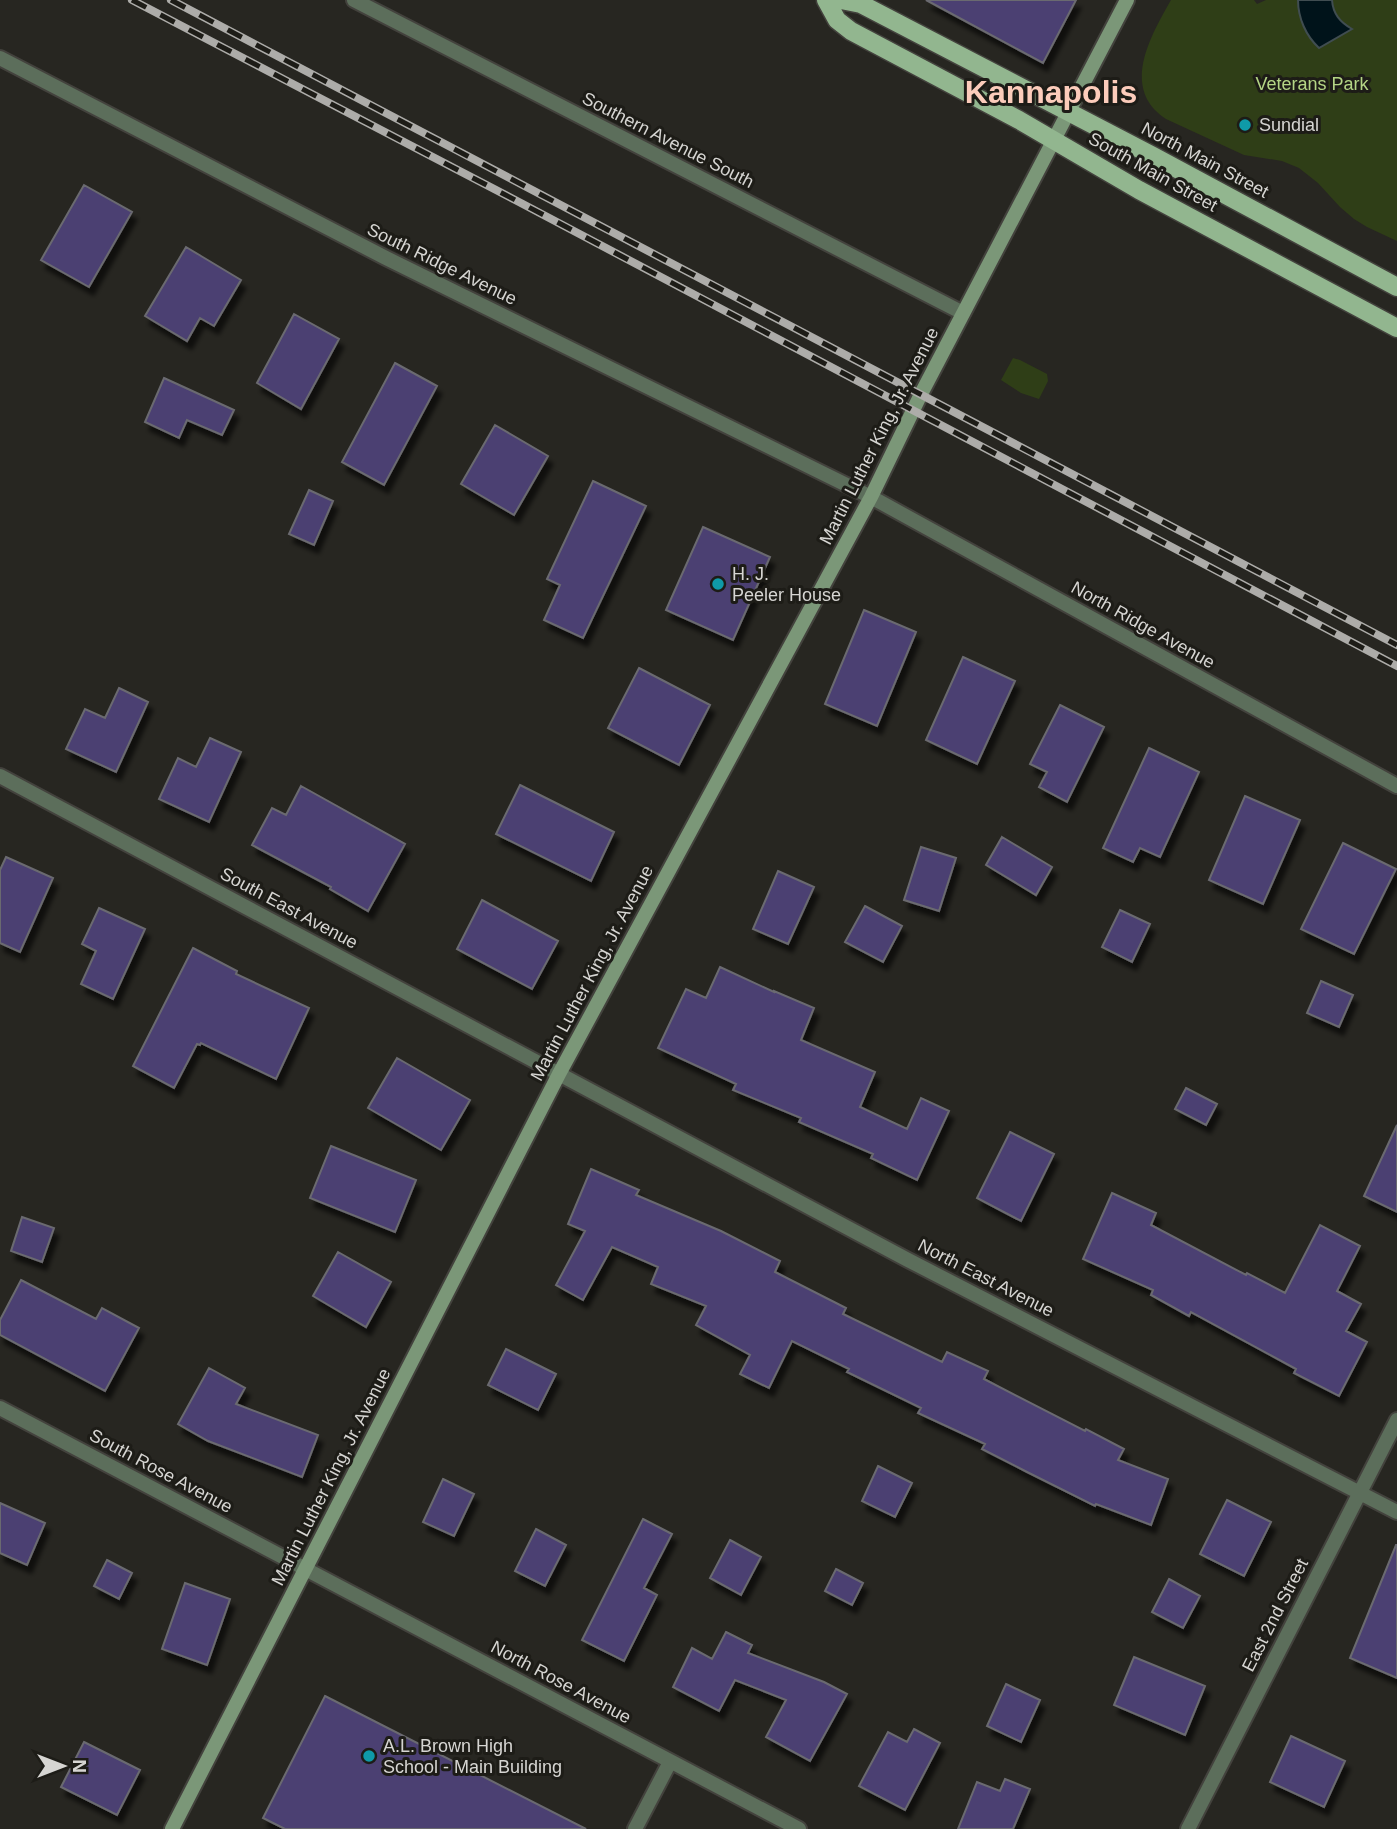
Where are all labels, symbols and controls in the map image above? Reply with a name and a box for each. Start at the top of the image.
district label: Kannapolis [965,74,1137,110]
park label: Veterans Park [1255,74,1370,94]
street label: Southern Avenue South [579,88,757,192]
place label: Sundial [1259,115,1319,135]
marker: Sundial [1237,117,1253,133]
street label: North Main Street [1138,118,1272,202]
street label: South Main Street [1085,128,1221,216]
street label: South Ridge Avenue [364,219,520,309]
street label: Martin Luther King, Jr. Avenue [815,324,943,548]
place label: H. J. Peeler House [732,564,841,605]
marker: H. J. Peeler House [710,576,726,592]
street label: North Ridge Avenue [1068,577,1218,673]
street label: Martin Luther King, Jr. Avenue [527,862,657,1084]
street label: South East Avenue [217,863,361,953]
street label: North East Avenue [915,1235,1057,1321]
street label: Martin Luther King, Jr. Avenue [267,1365,395,1589]
street label: South Rose Avenue [86,1425,236,1517]
street label: East 2nd Street [1238,1555,1312,1675]
street label: North Rose Avenue [488,1637,634,1727]
north arrow [28,1731,98,1801]
place label: A.L. Brown High School - Main Building [383,1736,562,1777]
marker: A.L. Brown High School - Main Building [361,1748,377,1764]
text: N [69,1759,90,1773]

